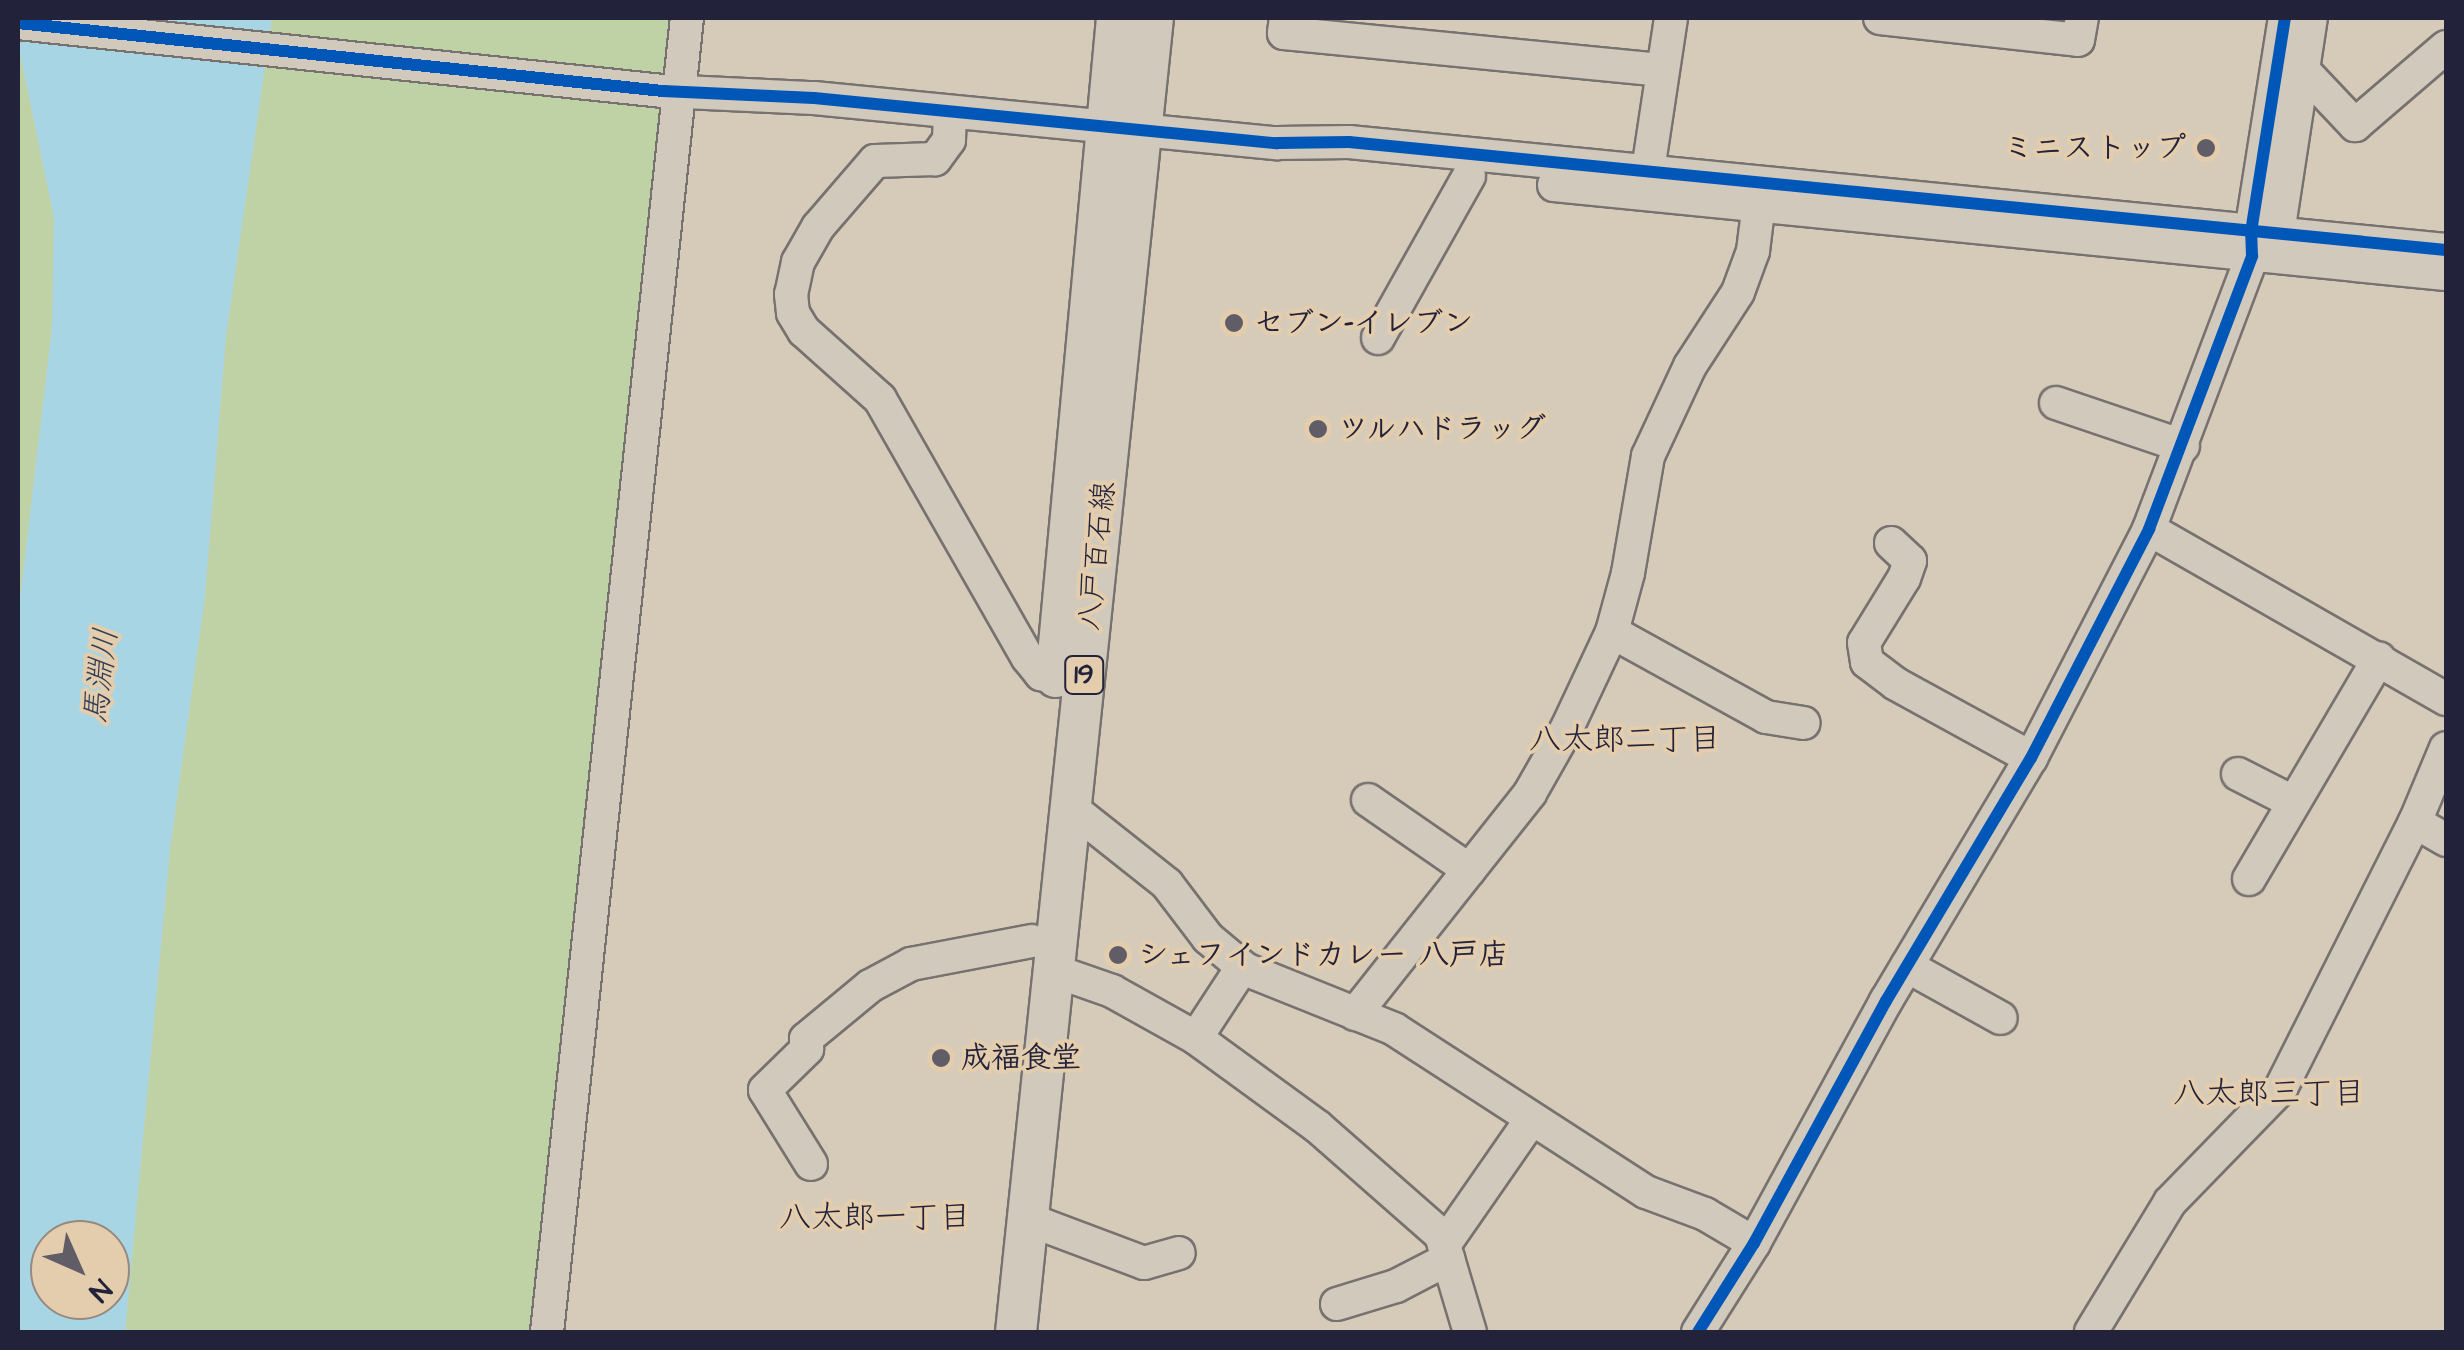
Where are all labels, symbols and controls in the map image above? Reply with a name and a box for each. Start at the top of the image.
place label: ミニストップ [2006,130,2186,166]
marker: ミニストップ [2195,137,2217,159]
place label: セブン-イレブン [1254,305,1473,341]
marker: セブン-イレブン [1223,312,1245,334]
place label: ツルハドラッグ [1338,411,1548,447]
marker: ツルハドラッグ [1307,418,1329,440]
street label: 八戸百石線 [1071,480,1123,632]
water label: 馬淵川 [77,626,127,726]
road number: 19 [1064,652,1104,698]
district label: 八太郎二丁目 [1529,721,1721,759]
place label: シェフインドカレー 八戸店 [1138,937,1511,973]
marker: シェフインドカレー 八戸店 [1107,944,1129,966]
place label: 成福食堂 [961,1040,1081,1076]
marker: 成福食堂 [930,1047,952,1069]
district label: 八太郎三丁目 [2173,1075,2365,1113]
district label: 八太郎一丁目 [779,1199,971,1237]
north arrow [30,1220,130,1320]
text: N [80,1270,120,1310]

